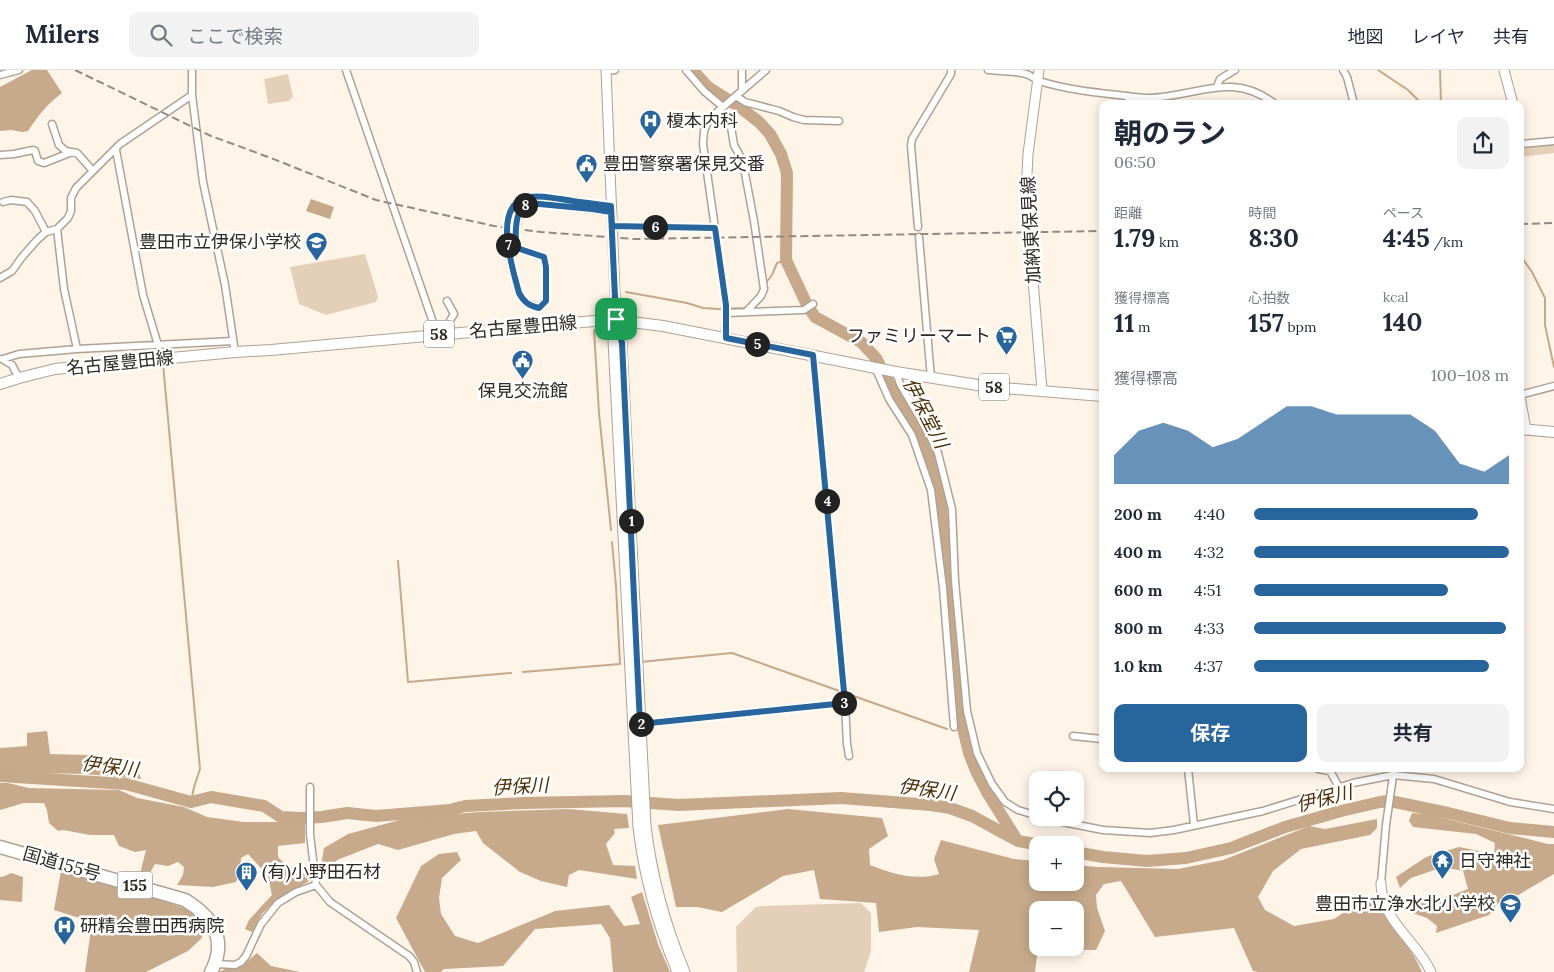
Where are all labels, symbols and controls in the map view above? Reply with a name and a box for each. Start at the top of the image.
search box [129,12,479,57]
text: Milers [25,19,99,50]
icon: search [147,21,175,49]
text: ここで検索 [187,24,282,48]
text: 地図 [1348,25,1384,48]
text: レイヤ [1412,25,1465,48]
text: 共有 [1493,25,1529,48]
hospital icon: 榎本内科 [638,109,662,140]
place label: 榎本内科 [666,109,738,132]
text: 朝のラン [1114,115,1226,151]
button: share [1457,117,1509,169]
public building icon: 豊田警察署保見交番 [575,152,599,183]
place label: 豊田警察署保見交番 [603,152,765,175]
text: 06:50 [1114,152,1156,172]
street label: 加納東保見線 [1016,175,1045,285]
pin: 8 [512,192,538,218]
text: 8 [521,196,530,214]
text: 距離 [1114,204,1142,222]
text: 時間 [1248,204,1276,222]
text: ペース [1383,204,1424,222]
pin: 6 [642,214,668,240]
text: 6 [651,218,660,236]
text: 1.79 [1114,222,1155,254]
text: 8:30 [1248,222,1299,254]
text: 4:45 [1383,222,1430,254]
place label: 豊田市立伊保小学校 [139,230,301,253]
school or university icon: 豊田市立伊保小学校 [305,230,329,261]
pin: 7 [496,232,520,258]
text: km [1155,233,1179,251]
text: /km [1430,233,1463,251]
text: 7 [505,236,512,254]
text: kcal [1383,288,1409,306]
text: 獲得標高 [1114,289,1170,307]
text: 心拍数 [1248,289,1290,307]
pin [595,298,637,340]
icon: arrive [602,305,630,333]
text: 140 [1383,306,1422,338]
text: 11 [1114,307,1134,339]
text: 157 [1248,307,1284,339]
street label: 名古屋豊田線 [468,310,578,343]
text: m [1134,318,1151,336]
text: bpm [1284,318,1316,336]
road number: 58 [424,320,454,348]
place label: ファミリーマート [847,324,991,347]
supermarket icon: ファミリーマート [995,324,1019,355]
pin: 5 [744,332,770,356]
text: 5 [754,335,761,353]
street label: 名古屋豊田線 [65,345,175,380]
public building icon: 保見交流館 [511,349,535,380]
text: 100–108 m [1431,365,1509,385]
text: 獲得標高 [1114,368,1178,388]
water label: 伊保堂川 [898,374,955,454]
road number: 58 [979,374,1009,400]
place label: 保見交流館 [478,379,568,402]
pin: 4 [814,488,840,514]
text: 4 [824,492,831,510]
text: 200 m [1114,504,1162,524]
text: 4:40 [1194,504,1225,524]
pin: 1 [618,508,644,534]
text: 1 [629,512,634,530]
text: 400 m [1114,542,1162,562]
text: 4:32 [1194,542,1224,562]
text: 600 m [1114,580,1162,600]
text: 4:51 [1194,580,1221,600]
text: 800 m [1114,618,1162,638]
text: 4:33 [1194,618,1225,638]
text: 1.0 km [1114,656,1163,676]
text: 4:37 [1194,656,1223,676]
pin: 3 [832,690,856,716]
text: 3 [841,694,848,712]
button: 保存 [1114,704,1307,762]
button: 共有 [1317,704,1509,762]
pin: 2 [628,712,654,736]
text: 2 [638,715,645,733]
water label: 伊保川 [80,751,142,782]
map controls [1029,771,1084,956]
button: locate [1029,771,1084,826]
water label: 伊保川 [491,772,551,799]
water label: 伊保川 [897,773,959,805]
water label: 伊保川 [1293,779,1356,817]
button: + [1029,836,1084,891]
street label: 国道155号 [20,841,104,886]
temple icon: 日守神社 [1431,849,1455,880]
place label: 日守神社 [1459,849,1531,872]
building icon: (有)小野田石材 [234,860,258,891]
place label: (有)小野田石材 [262,860,381,883]
road number: 155 [118,872,152,898]
place label: 豊田市立浄水北小学校 [1315,892,1495,915]
school or university icon: 豊田市立浄水北小学校 [1499,892,1523,923]
button: − [1029,901,1084,956]
hospital icon: 研精会豊田西病院 [52,914,76,945]
place label: 研精会豊田西病院 [80,914,224,937]

